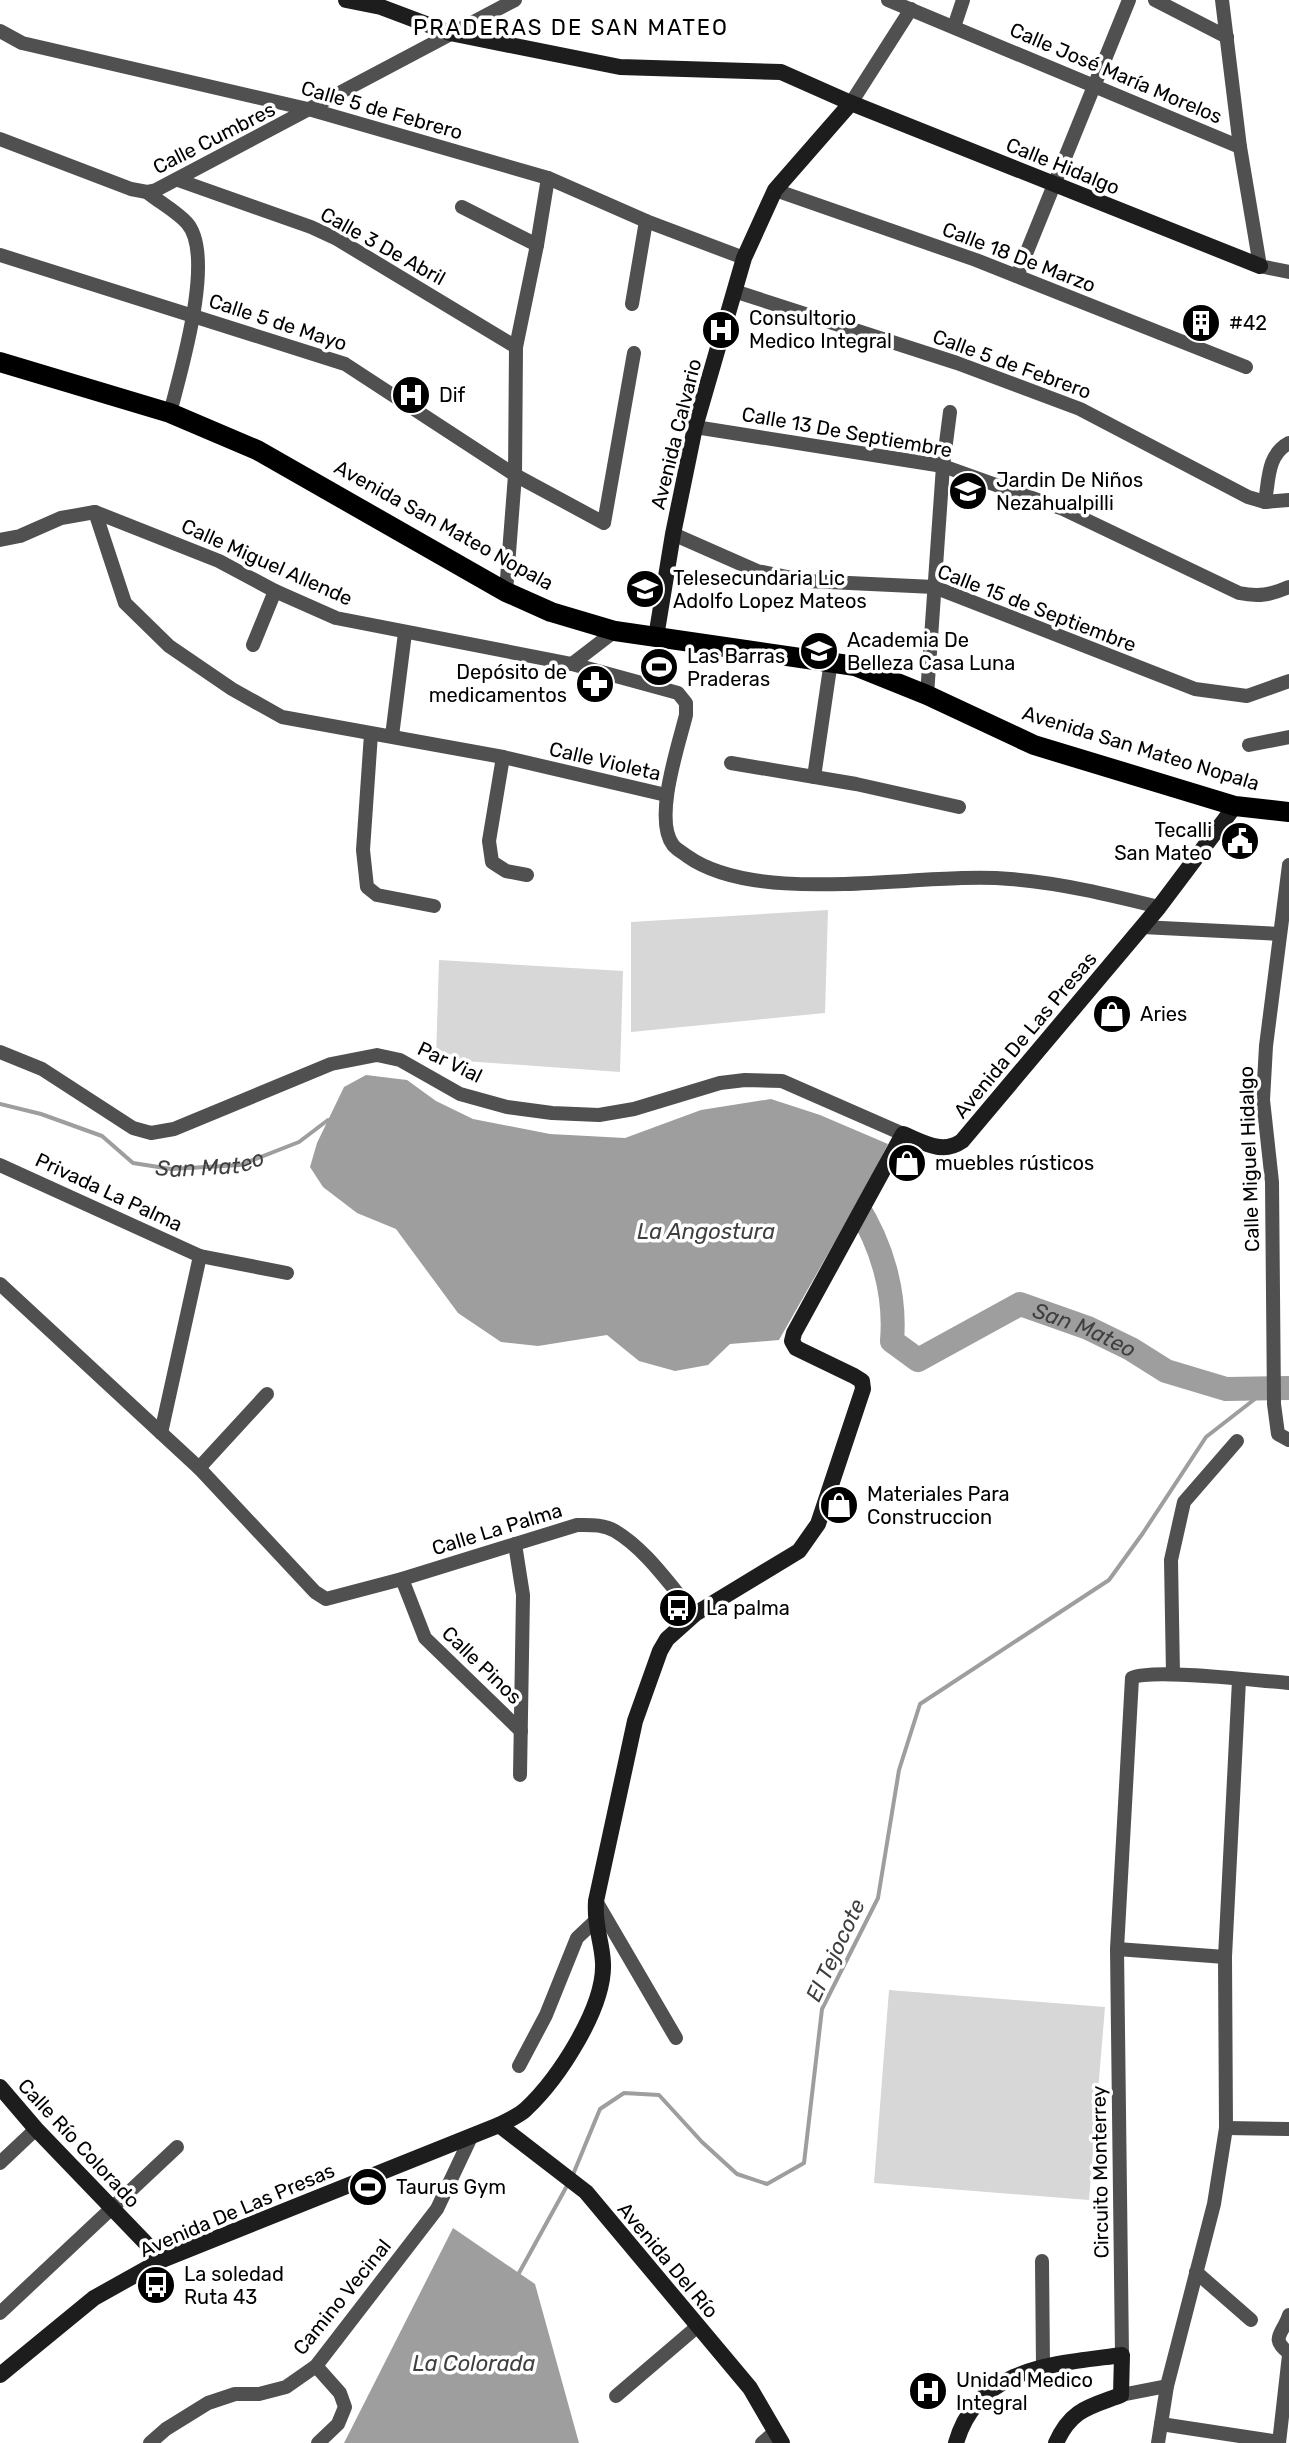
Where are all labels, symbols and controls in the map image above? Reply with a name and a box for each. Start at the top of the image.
district label: PRADERAS DE SAN MATEO [413,14,729,41]
street label: Calle José María Morelos [1006,17,1226,129]
street label: Calle 5 de Febrero [298,75,466,145]
street label: Calle Cumbres [149,97,279,179]
street label: Calle Hidalgo [1003,132,1123,200]
street label: Calle 3 De Abril [316,202,450,290]
street label: Calle 18 De Marzo [939,217,1099,297]
street label: Calle 5 de Mayo [206,288,350,356]
building icon: #42 [1180,302,1222,344]
place label: Consultorio Medico Integral [749,306,892,353]
hospital icon: Consultorio Medico Integral [700,309,742,351]
place label: #42 [1229,311,1267,335]
street label: Calle 5 de Febrero [929,324,1095,404]
street label: Avenida Calvario [646,356,706,512]
hospital icon: Dif [390,374,432,416]
place label: Dif [439,383,466,407]
street label: Calle 13 De Septiembre [740,402,954,462]
street label: Avenida San Mateo Nopala [330,455,558,595]
place label: Jardin De Niños Nezahualpilli [996,468,1143,515]
school or university icon: Jardin De Niños Nezahualpilli [947,470,989,512]
street label: Calle Miguel Allende [178,513,356,611]
street label: Calle 15 de Septiembre [934,559,1140,657]
place label: Telesecundaria Lic Adolfo Lopez Mateos [673,566,867,613]
school or university icon: Telesecundaria Lic Adolfo Lopez Mateos [624,568,666,610]
place label: Academia De Belleza Casa Luna [847,628,1015,675]
school or university icon: Academia De Belleza Casa Luna [798,630,840,672]
place label: Las Barras Praderas [687,644,785,691]
sports icon: Las Barras Praderas [638,646,680,688]
place label: Depósito de medicamentos [429,660,567,707]
pharmacy icon: Depósito de medicamentos [574,663,616,705]
street label: Avenida San Mateo Nopala [1020,700,1262,796]
street label: Calle Violeta [547,737,663,785]
place label: Tecalli San Mateo [1114,818,1212,865]
public building icon: Tecalli San Mateo [1219,820,1261,862]
street label: Avenida De Las Presas [948,947,1102,1123]
shop icon: Aries [1091,993,1133,1035]
place label: Aries [1140,1002,1187,1026]
street label: Par Vial [414,1036,486,1088]
street label: Calle Miguel Hidalgo [1234,1066,1264,1252]
shop icon: muebles rústicos [886,1142,928,1184]
water label: San Mateo [154,1144,268,1183]
street label: Privada La Palma [32,1147,186,1237]
place label: muebles rústicos [935,1151,1094,1175]
water label: La Angostura [637,1218,775,1245]
water label: San Mateo [1029,1297,1140,1363]
place label: Materiales Para Construccion [867,1482,1010,1529]
shop icon: Materiales Para Construccion [818,1484,860,1526]
street label: Calle La Palma [429,1498,565,1560]
bus stop icon: La palma [657,1587,699,1629]
place label: La palma [706,1596,790,1620]
street label: Calle Pinos [437,1621,527,1709]
water label: El Tejocote [800,1895,871,2006]
street label: Calle Río Colorado [13,2074,145,2212]
street label: Circuito Monterrey [1086,2085,1114,2259]
street label: Avenida De Las Presas [136,2158,338,2262]
sports icon: Taurus Gym [347,2166,389,2208]
place label: Taurus Gym [396,2175,506,2199]
street label: Avenida Del Río [613,2197,723,2323]
street label: Camino Vecinal [288,2234,396,2360]
place label: La soledad Ruta 43 [184,2262,284,2309]
bus stop icon: La soledad Ruta 43 [135,2264,177,2306]
water label: La Colorada [412,2350,536,2377]
place label: Unidad Medico Integral [956,2368,1093,2415]
hospital icon: Unidad Medico Integral [907,2370,949,2412]

